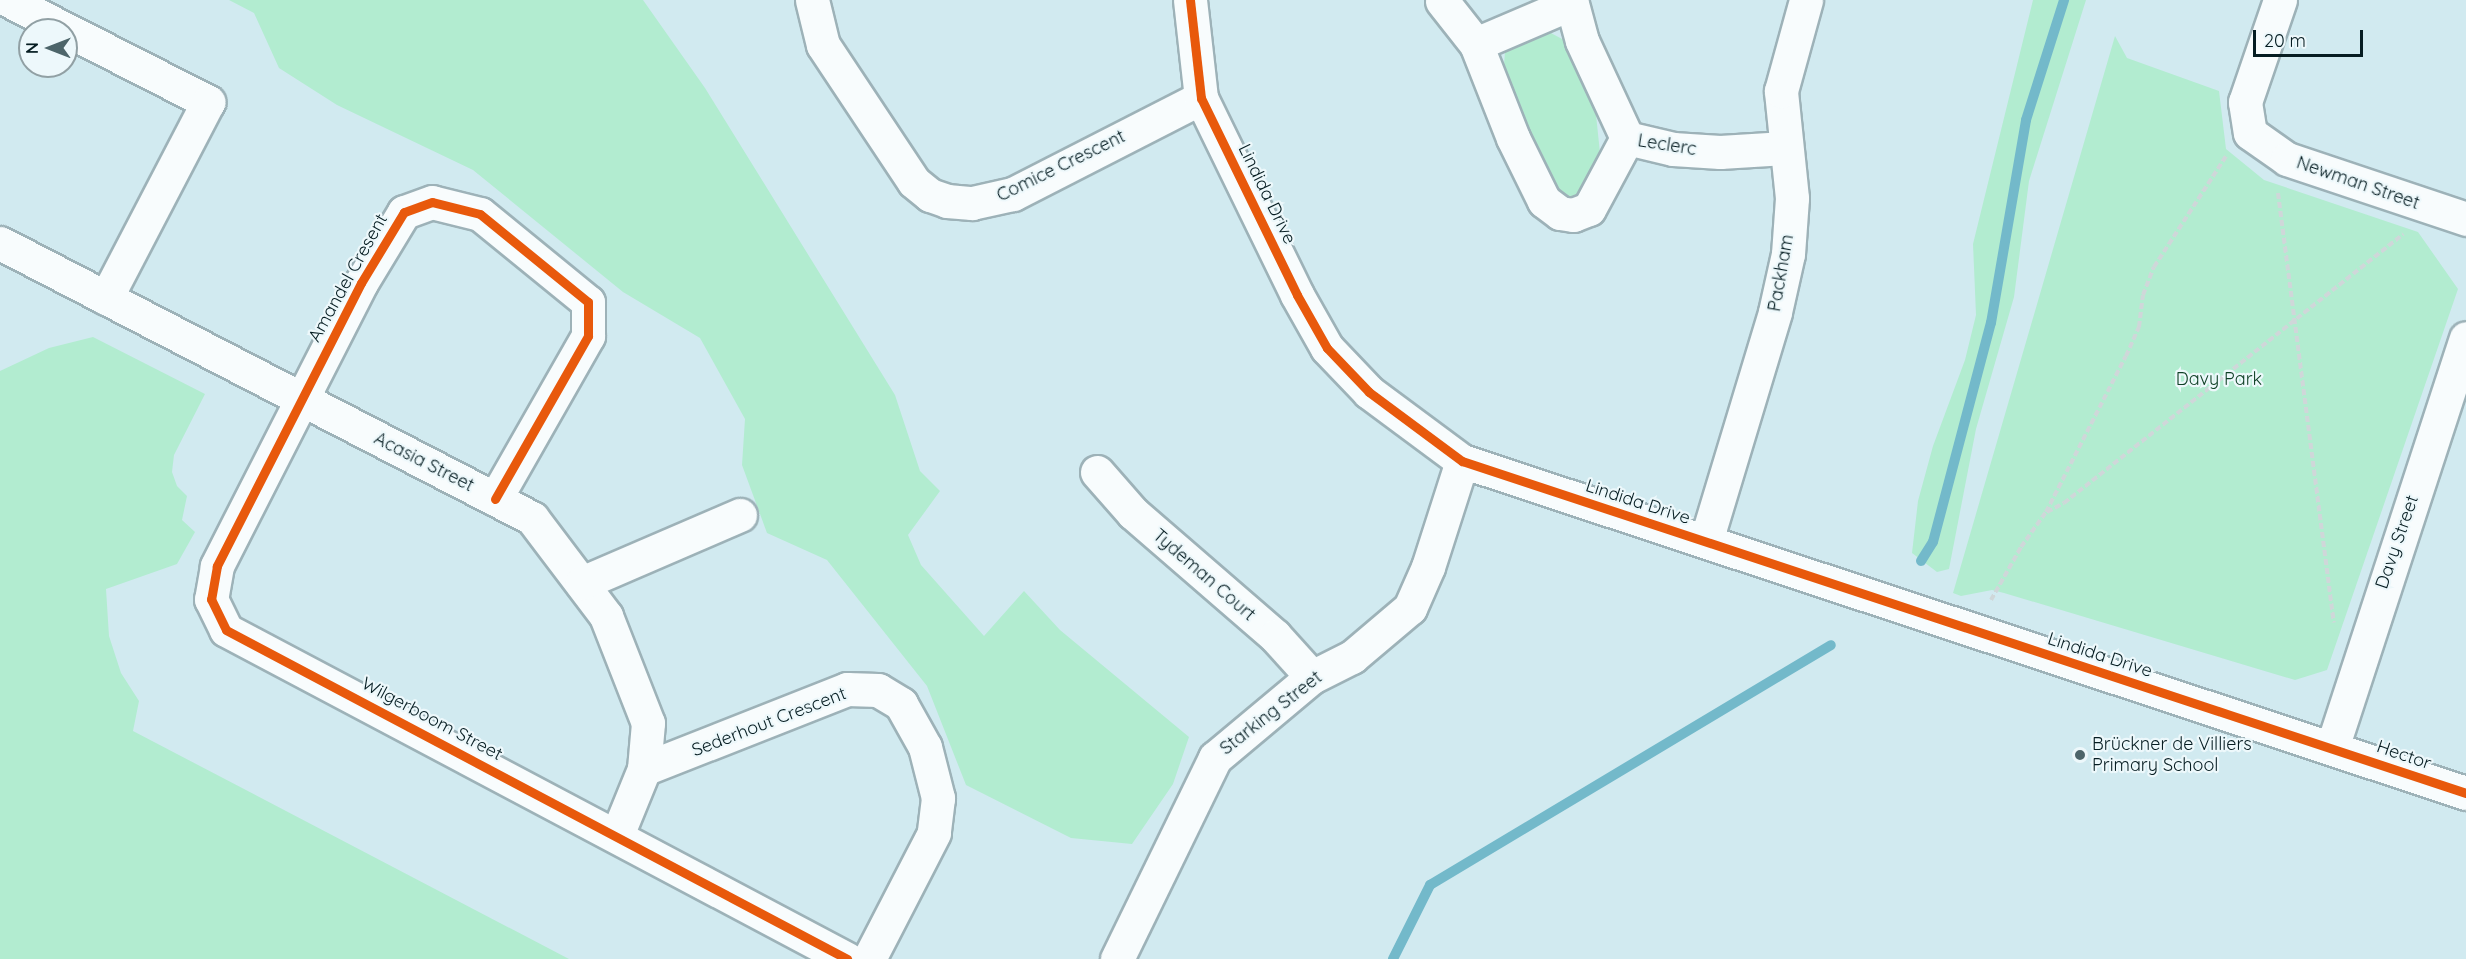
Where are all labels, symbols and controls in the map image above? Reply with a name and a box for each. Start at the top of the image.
north arrow [18,18,78,78]
scale bar [2256,18,2366,56]
text: 20 m [2264,29,2306,52]
text: N [22,42,42,54]
street label: Comice Crescent [993,126,1129,206]
street label: Leclerc [1636,130,1698,160]
street label: Lindida Drive [1233,140,1301,248]
street label: Newman Street [2294,152,2422,214]
street label: Amandel Cresent [304,210,392,346]
street label: Packham [1764,233,1798,313]
park label: Davy Park [2176,368,2262,390]
street label: Acasia Street [370,428,478,496]
street label: Lindida Drive [1583,475,1693,529]
street label: Davy Street [2371,492,2423,592]
street label: Tydeman Court [1148,525,1260,625]
street label: Lindida Drive [2045,628,2155,682]
street label: Starking Street [1216,667,1326,759]
street label: Wilgerboom Street [358,673,506,765]
street label: Sederhout Crescent [689,683,849,761]
place label: Brückner de Villiers Primary School [2092,734,2252,777]
street label: Hector [2374,736,2434,774]
marker: Brückner de Villiers Primary School [2073,748,2087,762]

